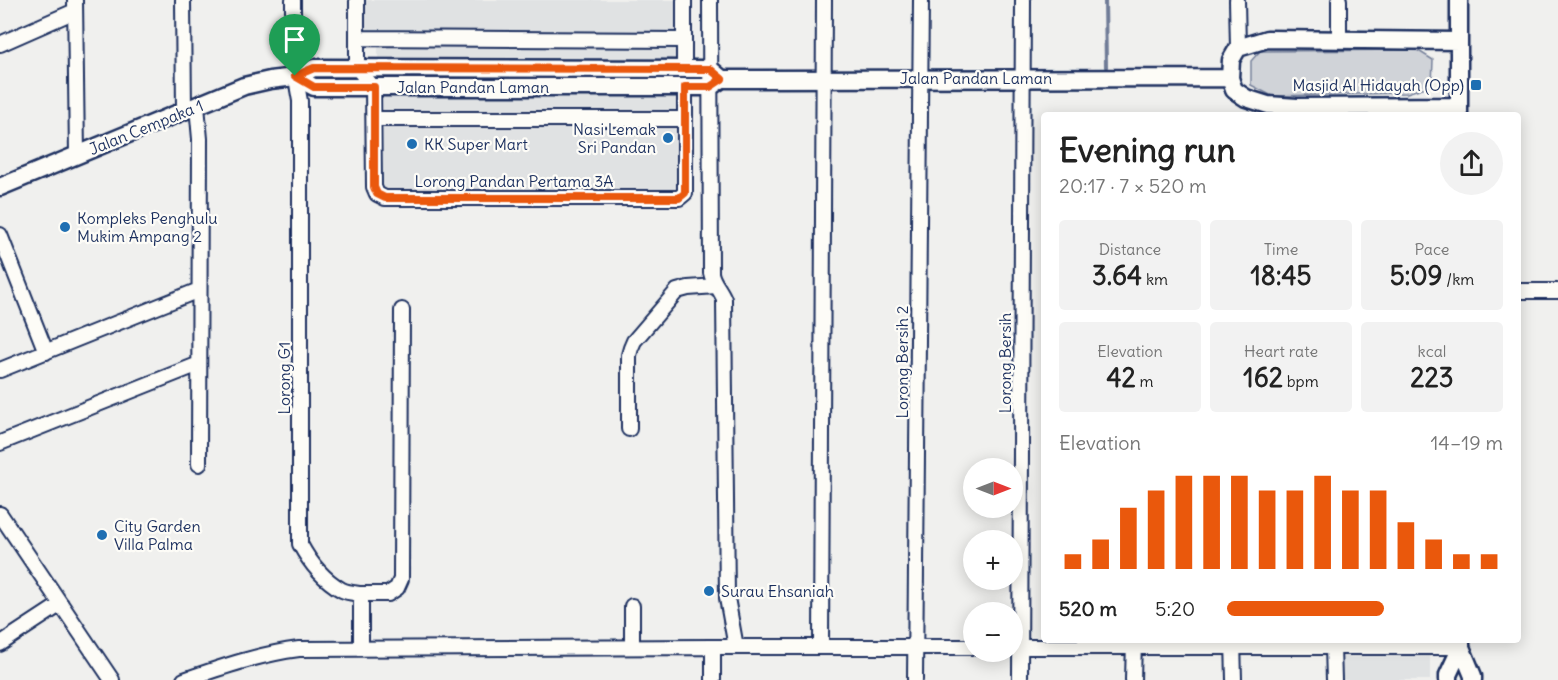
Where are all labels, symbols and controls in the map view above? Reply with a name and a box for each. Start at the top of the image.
pin [269,14,320,76]
icon: arrive [278,23,311,56]
street label: Jalan Pandan Laman [900,68,1052,88]
place label: Masjid Al Hidayah (Opp) [1293,75,1464,95]
street label: Jalan Pandan Laman [397,77,549,97]
marker: Masjid Al Hidayah (Opp) [1469,78,1483,92]
street label: Jalan Cempaka 1 [86,95,206,159]
place label: Nasi Lemak Sri Pandan [573,119,656,157]
text: Evening run [1059,129,1235,171]
marker: Nasi Lemak Sri Pandan [661,131,675,145]
button: share [1440,132,1503,195]
place label: KK Super Mart [424,134,528,154]
marker: KK Super Mart [405,137,419,151]
street label: Lorong Pandan Pertama 3A [414,171,614,191]
text: 20:17 · 7 × 520 m [1059,173,1207,198]
place label: Kompleks Penghulu Mukim Ampang 2 [77,208,218,246]
marker: Kompleks Penghulu Mukim Ampang 2 [58,220,72,234]
text: Distance [1099,239,1161,259]
text: Time [1264,239,1298,259]
text: Pace [1415,239,1449,259]
text: 3.64 [1092,259,1142,292]
text: 18:45 [1250,259,1312,292]
text: 5:09 [1390,259,1443,292]
text: km [1142,269,1168,289]
text: /km [1443,269,1474,289]
street label: Lorong Bersih 2 [892,305,912,419]
street label: Lorong Bersih [995,313,1015,413]
text: Elevation [1097,341,1163,361]
text: Heart rate [1244,341,1318,361]
text: kcal [1418,341,1446,361]
street label: Lorong G1 [274,342,294,414]
text: 42 [1106,361,1136,394]
text: 162 [1243,361,1283,394]
text: 223 [1410,361,1454,394]
text: m [1136,371,1154,391]
text: bpm [1283,371,1319,391]
text: Elevation [1059,430,1141,455]
text: 14–19 m [1430,430,1503,455]
north arrow [963,458,1023,518]
map controls [963,458,1023,662]
place label: City Garden Villa Palma [114,516,201,554]
marker: City Garden Villa Palma [95,528,109,542]
button: + [963,530,1023,590]
place label: Surau Ehsaniah [721,581,834,601]
marker: Surau Ehsaniah [702,584,716,598]
text: 520 m [1059,596,1117,621]
text: 5:20 [1155,596,1195,621]
button: − [963,602,1023,662]

